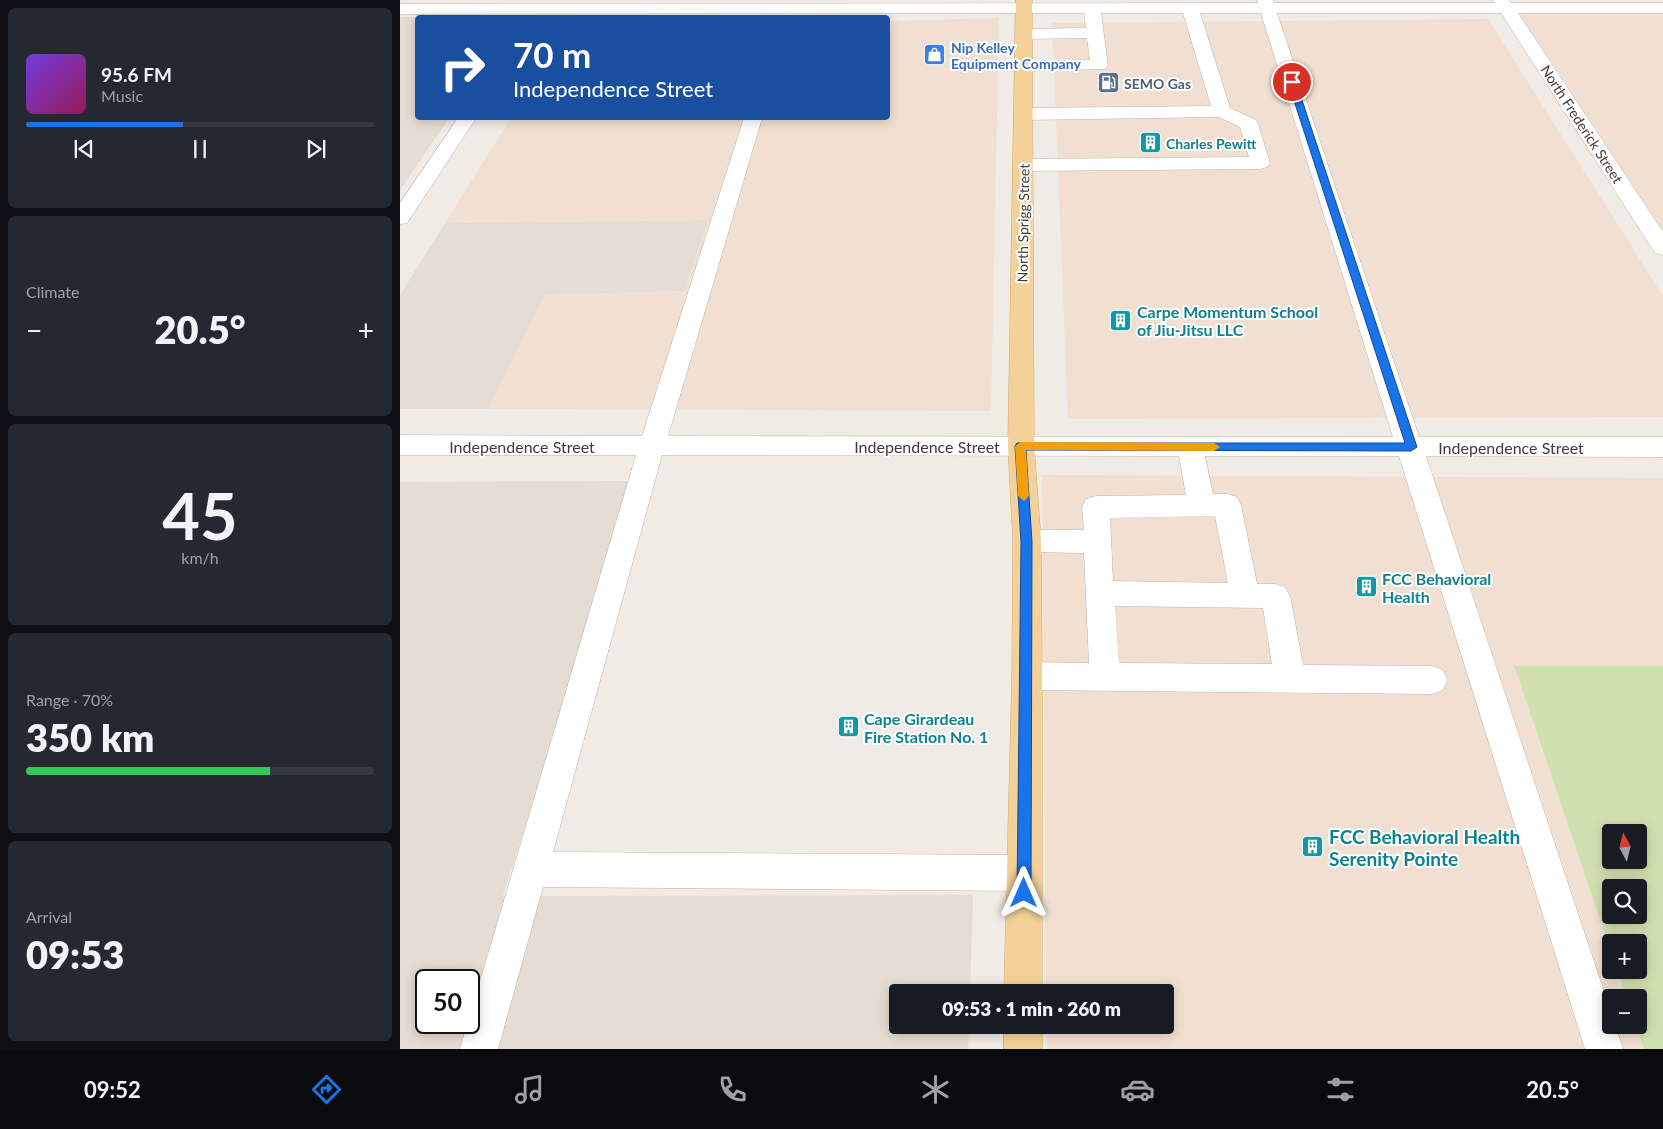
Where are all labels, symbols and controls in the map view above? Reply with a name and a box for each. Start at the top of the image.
text: 70 m [513,33,591,75]
icon: right [430,35,495,100]
place label: Nip Kelley Equipment Company [951,39,1081,72]
shop icon: Nip Kelley Equipment Company [923,43,947,67]
pin [1271,61,1313,103]
street label: North Frederick Street [1537,62,1627,186]
text: 95.6 FM [101,63,172,86]
icon: arrive [1278,68,1306,96]
fuel station icon: SEMO Gas [1096,71,1120,95]
text: Independence Street [513,75,713,102]
place label: SEMO Gas [1124,75,1191,92]
text: Music [101,86,143,105]
building icon: Charles Pewitt [1138,131,1162,155]
icon: previous [70,135,98,163]
icon: pause [186,135,214,163]
icon: next [302,135,330,163]
place label: Charles Pewitt [1166,135,1256,152]
street label: North Sprigg Street [1013,164,1033,282]
text: Climate [26,282,79,301]
place label: Carpe Momentum School of Jiu-Jitsu LLC [1137,302,1318,339]
text: 20.5° [154,306,246,352]
building icon: Carpe Momentum School of Jiu-Jitsu LLC [1109,308,1133,332]
text: − [26,313,42,347]
text: + [358,313,374,347]
street label: Independence Street [449,437,595,456]
street label: Independence Street [854,437,1000,456]
street label: Independence Street [1438,438,1584,457]
text: 45 [162,476,238,554]
text: km/h [181,548,219,567]
place label: FCC Behavioral Health [1382,569,1491,606]
building icon: FCC Behavioral Health [1354,575,1378,599]
text: Range · 70% [26,690,113,709]
place label: Cape Girardeau Fire Station No. 1 [864,709,988,746]
text: 350 km [26,714,154,760]
building icon: Cape Girardeau Fire Station No. 1 [836,715,860,739]
north arrow [1602,824,1648,869]
map controls [1602,824,1647,1034]
place label: FCC Behavioral Health Serenity Pointe [1329,825,1520,870]
building icon: FCC Behavioral Health Serenity Pointe [1301,835,1325,859]
position arrow [997,866,1049,918]
button: search [1602,879,1647,924]
text: Arrival [26,907,72,926]
text: 09:53 [26,931,124,977]
button: + [1602,934,1647,979]
speed limit sign: 50 [415,969,480,1034]
button: − [1602,989,1647,1034]
text: 09:53 · 1 min · 260 m [942,997,1121,1020]
icon: directions [309,1072,344,1107]
icon: music [512,1072,547,1107]
icon: phone [715,1072,750,1107]
icon: climate [918,1072,953,1107]
icon: car [1120,1072,1155,1107]
icon: filters [1323,1072,1358,1107]
text: 09:52 [84,1076,141,1103]
text: 20.5° [1526,1076,1579,1103]

